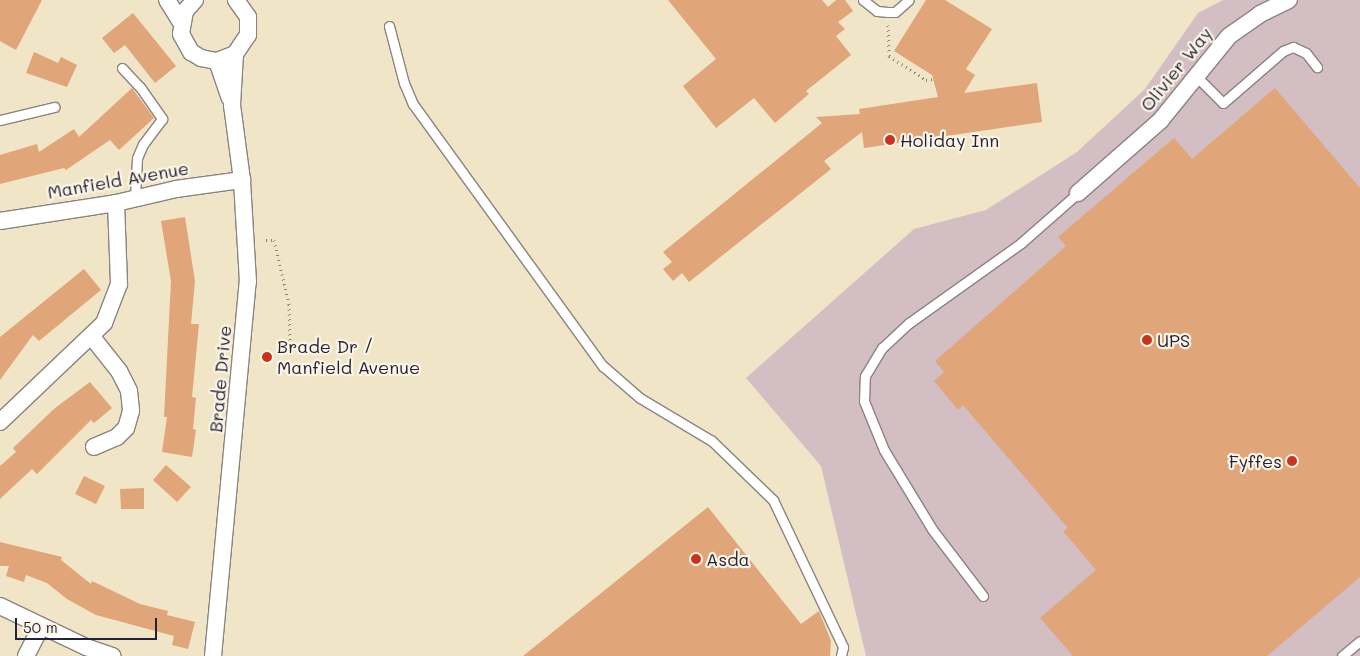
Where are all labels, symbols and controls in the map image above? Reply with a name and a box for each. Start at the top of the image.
street label: Olivier Way [1136,23,1216,115]
place label: Holiday Inn [900,129,999,151]
marker: Holiday Inn [884,134,896,146]
street label: Manfield Avenue [46,157,190,203]
street label: Brade Drive [205,325,235,433]
place label: UPS [1157,329,1190,351]
marker: UPS [1141,334,1153,346]
place label: Brade Dr / Manfield Avenue [277,336,420,378]
marker: Brade Dr / Manfield Avenue [261,351,273,363]
place label: Fyffes [1229,450,1282,472]
marker: Fyffes [1286,455,1298,467]
place label: Asda [706,548,750,570]
marker: Asda [690,553,702,565]
scale bar [18,608,160,640]
text: 50 m [23,617,58,637]

